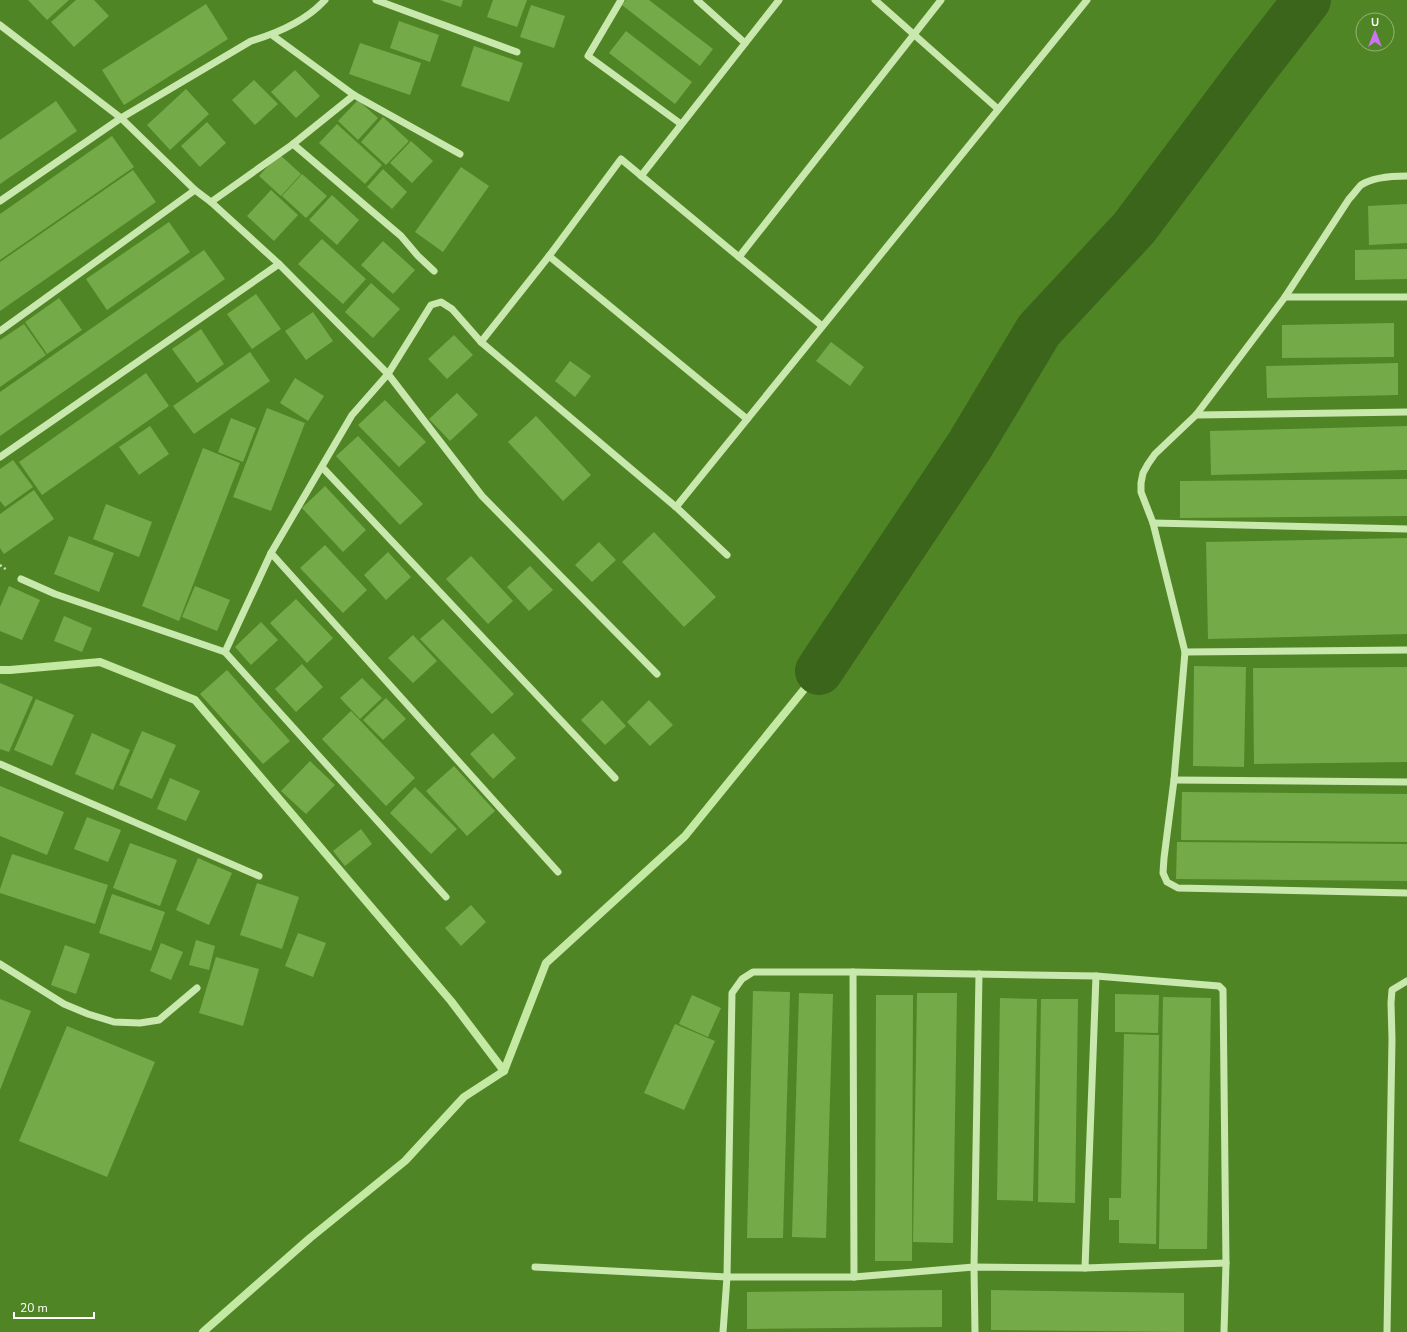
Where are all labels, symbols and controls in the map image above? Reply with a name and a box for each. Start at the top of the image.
north arrow [1355,12,1395,52]
text: U [1371,15,1379,30]
scale bar [14,1294,94,1320]
text: 20 m [20,1300,48,1316]

